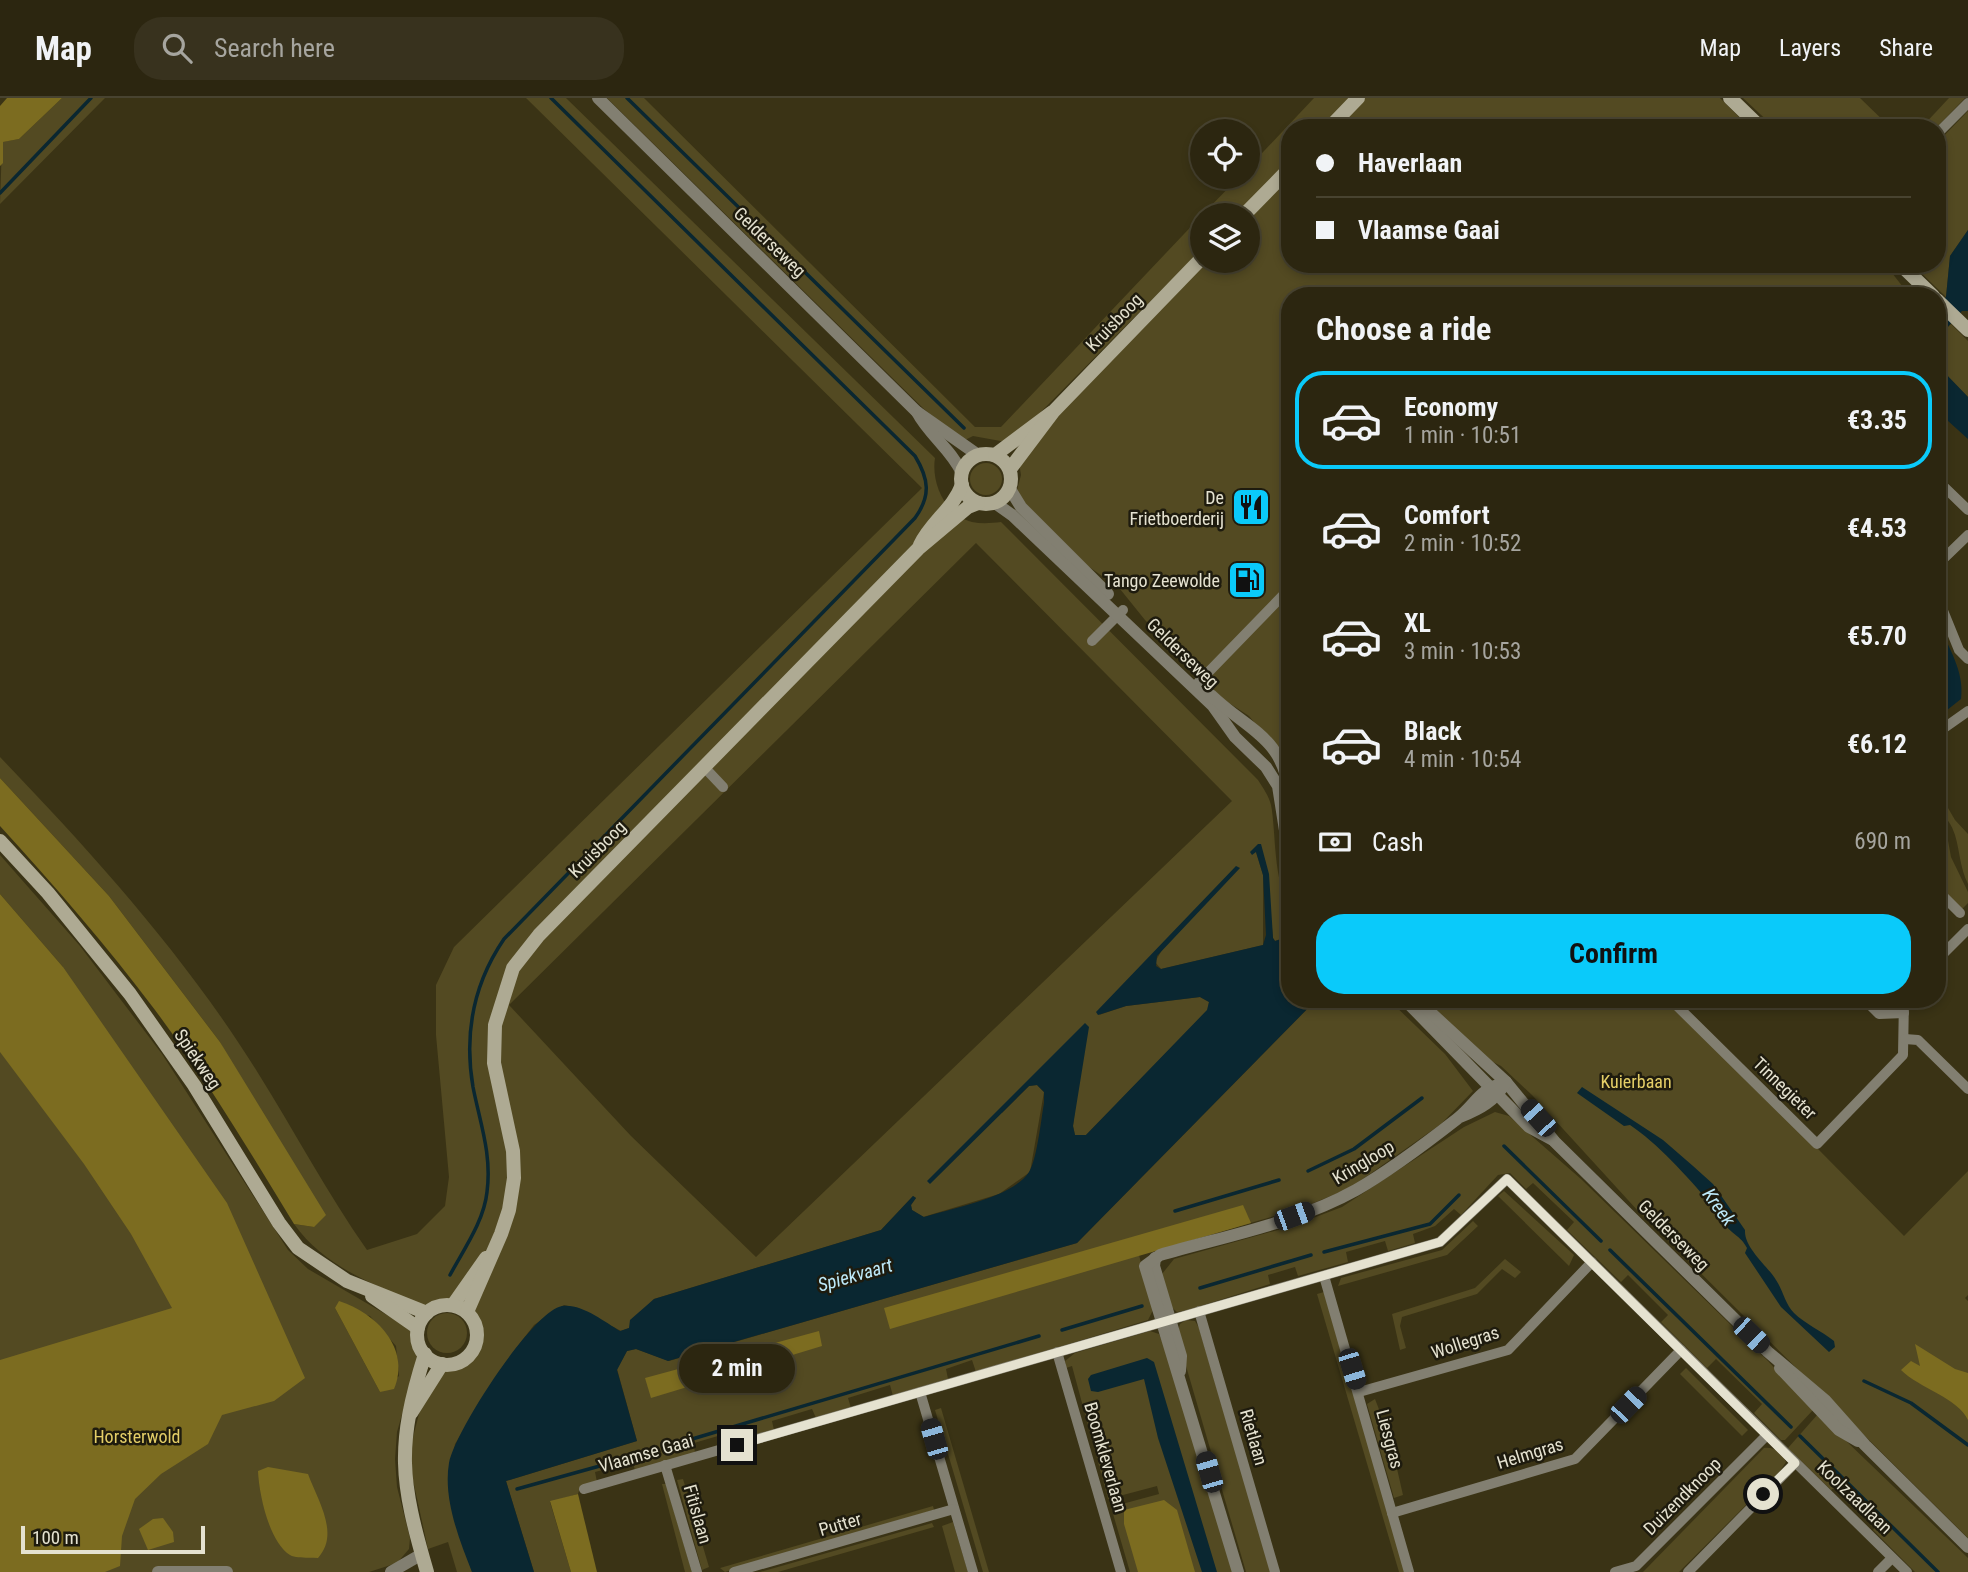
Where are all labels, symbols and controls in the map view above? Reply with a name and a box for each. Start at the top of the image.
search box [134,17,624,80]
text: Map [35,29,92,68]
icon: search [158,29,196,67]
text: Search here [214,33,335,63]
text: Map [1700,34,1741,62]
text: Layers [1779,34,1841,62]
text: Share [1879,34,1933,62]
map controls [1190,119,1260,273]
button: locate [1190,119,1260,189]
text: Haverlaan [1358,148,1462,178]
street label: Gelderseweg [730,203,810,281]
button: layers [1190,203,1260,273]
text: Vlaamse Gaai [1358,215,1500,245]
street label: Kruisboog [1081,289,1147,355]
text: Choose a ride [1316,310,1491,348]
icon: car [1320,389,1383,452]
text: Economy [1404,392,1498,422]
text: €3.35 [1847,405,1907,435]
text: 1 min · 10:51 [1404,422,1521,449]
restaurant icon: De Frietboerderij [1230,486,1272,528]
place label: De Frietboerderij [1130,487,1224,529]
icon: car [1320,497,1383,560]
text: Comfort [1404,500,1490,530]
text: €4.53 [1847,513,1907,543]
text: 2 min · 10:52 [1404,530,1521,557]
fuel station icon: Tango Zeewolde [1226,559,1268,601]
place label: Tango Zeewolde [1104,570,1220,591]
icon: car [1320,605,1383,668]
text: XL [1404,608,1431,638]
street label: Gelderseweg [1143,614,1223,692]
text: €5.70 [1847,621,1907,651]
text: 3 min · 10:53 [1404,638,1521,665]
icon: car [1320,713,1383,776]
text: Black [1404,716,1462,746]
text: €6.12 [1847,729,1907,759]
text: 4 min · 10:54 [1404,746,1521,773]
street label: Kruisboog [564,816,630,882]
icon: cash [1316,823,1354,861]
text: Cash [1372,827,1424,857]
text: 690 m [1854,828,1911,855]
button: Confirm [1316,914,1911,994]
street label: Spiekweg [170,1025,226,1093]
street label: Tinnegieter [1749,1053,1821,1124]
park label: Kuierbaan [1600,1071,1672,1092]
car [1517,1095,1560,1141]
street label: Kringloop [1328,1135,1398,1189]
water label: Kreek [1698,1184,1741,1231]
street label: Gelderseweg [1634,1195,1714,1275]
car [1271,1199,1318,1233]
water label: Spiekvaart [815,1253,896,1297]
car [1729,1313,1774,1357]
street label: Wollegras [1428,1321,1502,1363]
callout: 2 min [679,1344,795,1392]
car [1336,1346,1369,1392]
text: 2 min [711,1355,763,1382]
car [1606,1383,1651,1427]
street label: Boomkleverlaan [1080,1399,1132,1515]
street label: Rietlaan [1236,1406,1272,1468]
street label: Liesgras [1372,1407,1408,1471]
car [919,1416,950,1462]
park label: Horsterwold [93,1426,181,1447]
street label: Vlaamse Gaai [596,1429,696,1477]
route end [721,1429,753,1461]
street label: Helmgras [1494,1433,1566,1473]
car [1194,1449,1225,1495]
street label: Duizendknoop [1639,1453,1725,1539]
street label: Koolzaadlaan [1813,1456,1897,1538]
route start [1747,1478,1779,1510]
street label: Fitislaan [680,1482,716,1546]
street label: Putter [816,1508,864,1540]
scale bar [21,1523,205,1555]
text: 100 m [32,1526,79,1549]

